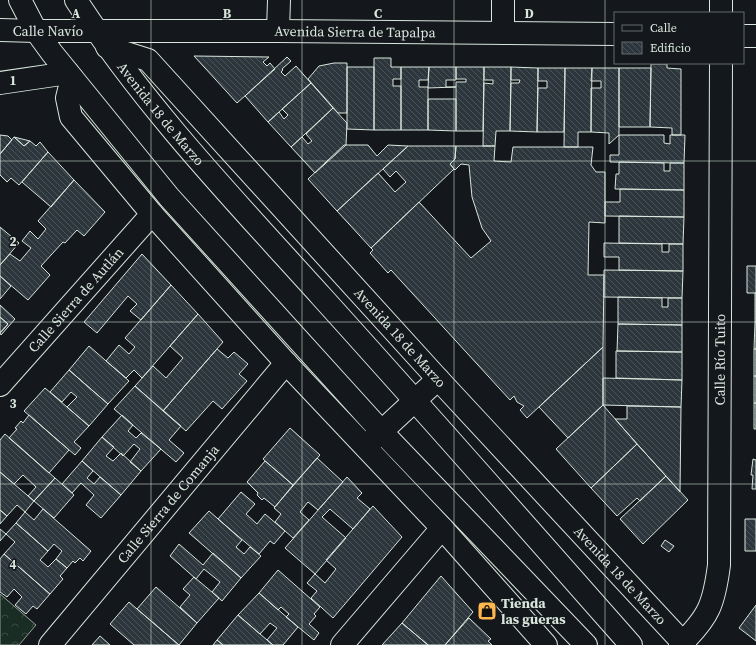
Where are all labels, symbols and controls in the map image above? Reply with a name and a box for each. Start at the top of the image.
text: A [72,5,81,22]
text: B [223,5,232,22]
text: C [374,5,382,22]
text: D [524,5,534,22]
legend [614,12,744,64]
text: Calle [650,20,677,36]
street label: Calle Navío [13,21,84,41]
street label: Avenida Sierra de Tapalpa [274,21,437,42]
text: Edificio [650,40,691,56]
street label: Avenida 18 de Marzo [113,58,209,170]
text: 1 [9,72,17,89]
text: 2 [9,233,17,250]
street label: Calle Sierra de Autlán [23,242,128,357]
street label: Avenida 18 de Marzo [350,283,451,392]
street label: Calle Río Tuito [710,313,730,405]
text: 3 [9,395,17,412]
street label: Calle Sierra de Comanja [112,439,224,568]
street label: Avenida 18 de Marzo [569,521,671,629]
text: 4 [9,556,17,573]
place label: Tienda las gueras [501,593,566,629]
shop icon: Tienda las gueras [476,600,498,622]

